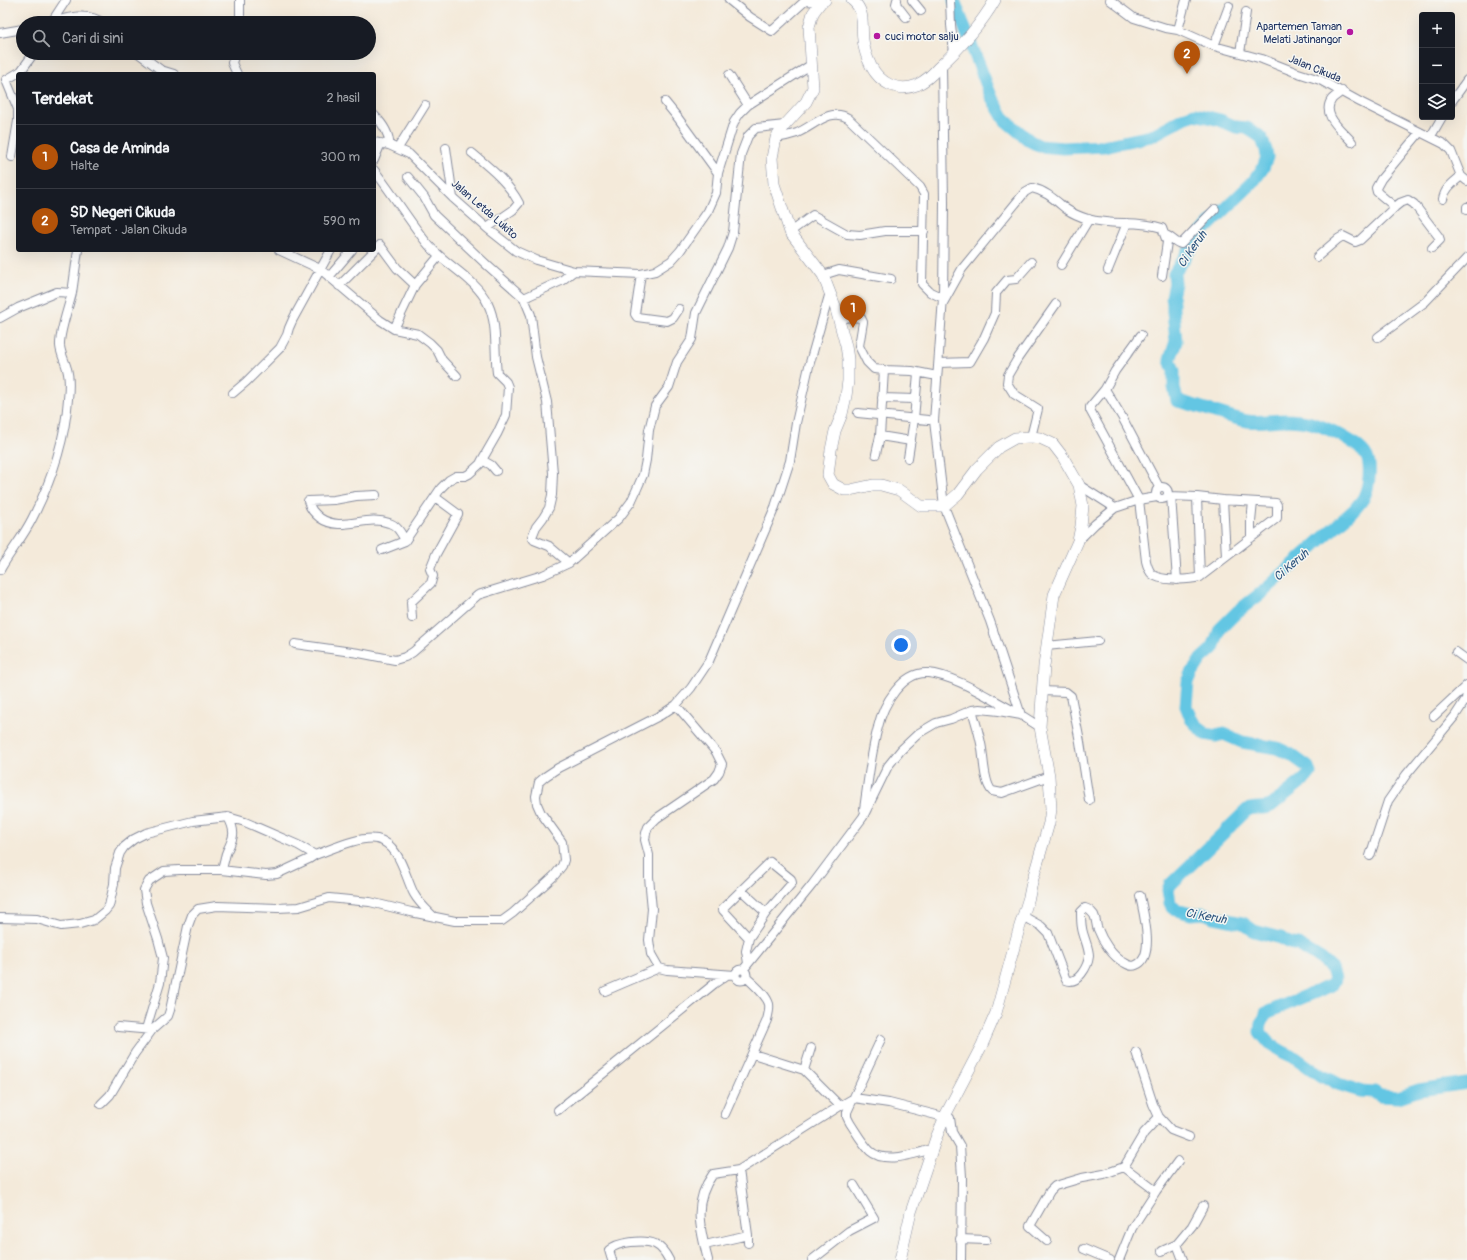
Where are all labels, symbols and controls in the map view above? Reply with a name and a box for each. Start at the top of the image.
map controls [1419,12,1455,120]
button: + [1419,12,1455,48]
search box [16,16,376,60]
place label: Apartemen Taman Melati Jatinangor [1256,20,1342,46]
icon: search [30,27,52,49]
marker: Apartemen Taman Melati Jatinangor [1345,27,1355,37]
text: Cari di sini [62,29,123,48]
place label: cuci motor salju [885,30,959,43]
marker: cuci motor salju [872,31,882,41]
pin: 2 [1174,41,1200,74]
button: − [1419,48,1455,84]
street label: Jalan Cikuda [1287,52,1343,85]
button: layers [1419,84,1455,120]
text: Terdekat [32,88,93,109]
text: 2 hasil [327,90,360,106]
text: Casa de Aminda [70,139,169,158]
text: 1 [42,149,48,165]
text: 300 m [321,149,360,165]
text: Halte [70,158,99,174]
street label: Jalan Letda Lukito [449,177,521,242]
text: SD Negeri Cikuda [70,203,175,222]
text: 2 [41,213,49,229]
text: 590 m [323,213,360,229]
text: Tempat · Jalan Cikuda [70,222,187,238]
water label: Ci Keruh [1174,227,1211,270]
pin: 1 [840,295,866,328]
water label: Ci Keruh [1271,545,1313,585]
your location [891,635,911,655]
water label: Ci Keruh [1184,906,1229,928]

